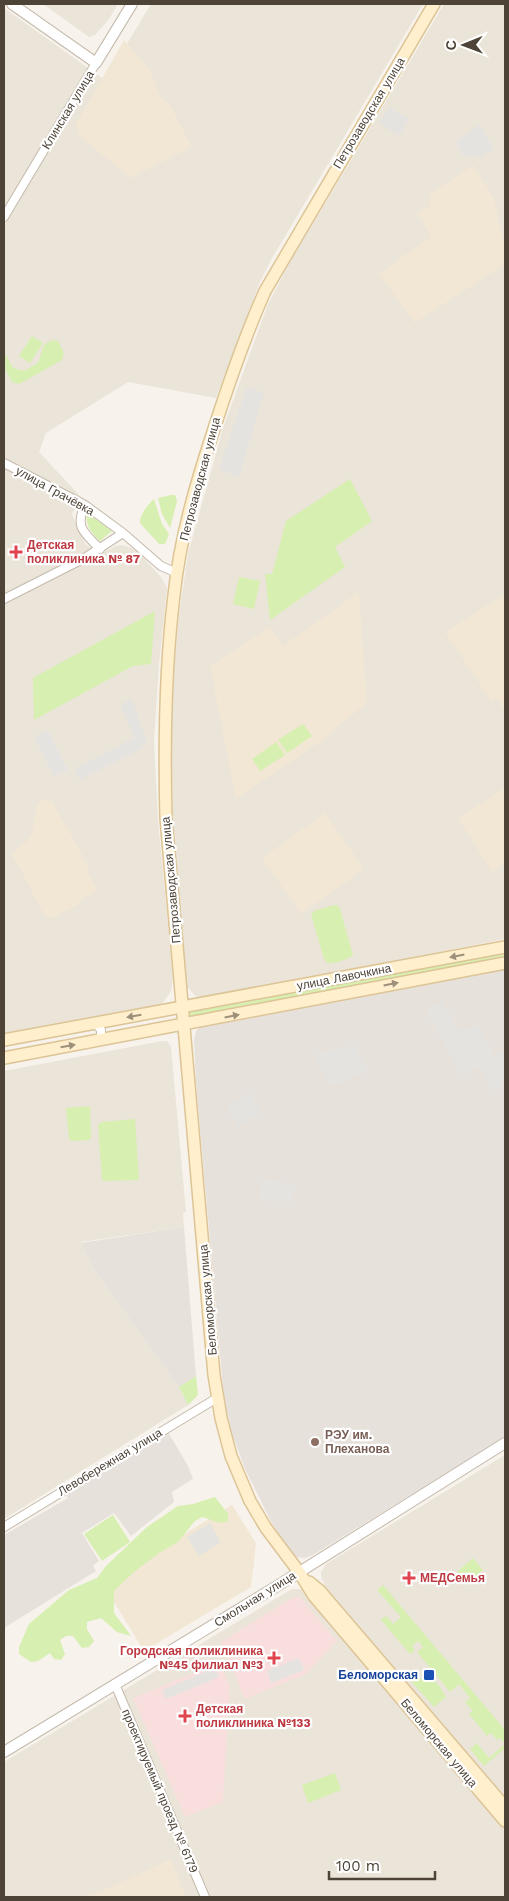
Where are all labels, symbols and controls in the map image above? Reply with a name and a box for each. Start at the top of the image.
north arrow [439,20,489,70]
text: С [443,40,459,50]
street label: Петрозаводская улица [330,55,408,171]
street label: Клинская улица [39,68,97,152]
street label: Петрозаводская улица [177,415,223,542]
street label: улица Грачёвка [13,464,97,518]
place label: Детская поликлиника № 87 [27,538,140,566]
marker: Детская поликлиника № 87 [9,545,23,559]
street label: Петрозаводская улица [158,816,184,944]
one-way arrow [449,952,465,960]
street label: улица Лавочкина [296,961,393,993]
one-way arrow [383,980,399,988]
one-way arrow [224,1011,240,1019]
one-way arrow [125,1013,141,1021]
one-way arrow [61,1042,77,1050]
street label: Беломорская улица [196,1244,220,1356]
street label: Левобережная улица [55,1425,165,1499]
place label: РЭУ им. Плеханова [325,1428,390,1456]
marker: РЭУ им. Плеханова [309,1436,321,1448]
street label: Смольная улица [212,1568,299,1630]
marker: МЕДСемья [402,1571,416,1585]
place label: МЕДСемья [420,1571,485,1585]
place label: Городская поликлиника №45 филиал №3 [120,1644,263,1672]
marker: Городская поликлиника №45 филиал №3 [267,1651,281,1665]
place label: Беломорская [338,1668,418,1682]
marker: Беломорская [422,1668,436,1682]
street label: Беломорская улица [398,1696,480,1790]
place label: Детская поликлиника №133 [196,1702,311,1730]
street label: проектируемый проезд № 6179 [119,1707,201,1875]
marker: Детская поликлиника №133 [178,1709,192,1723]
scale bar [329,1848,435,1880]
text: 100 m [336,1857,380,1875]

